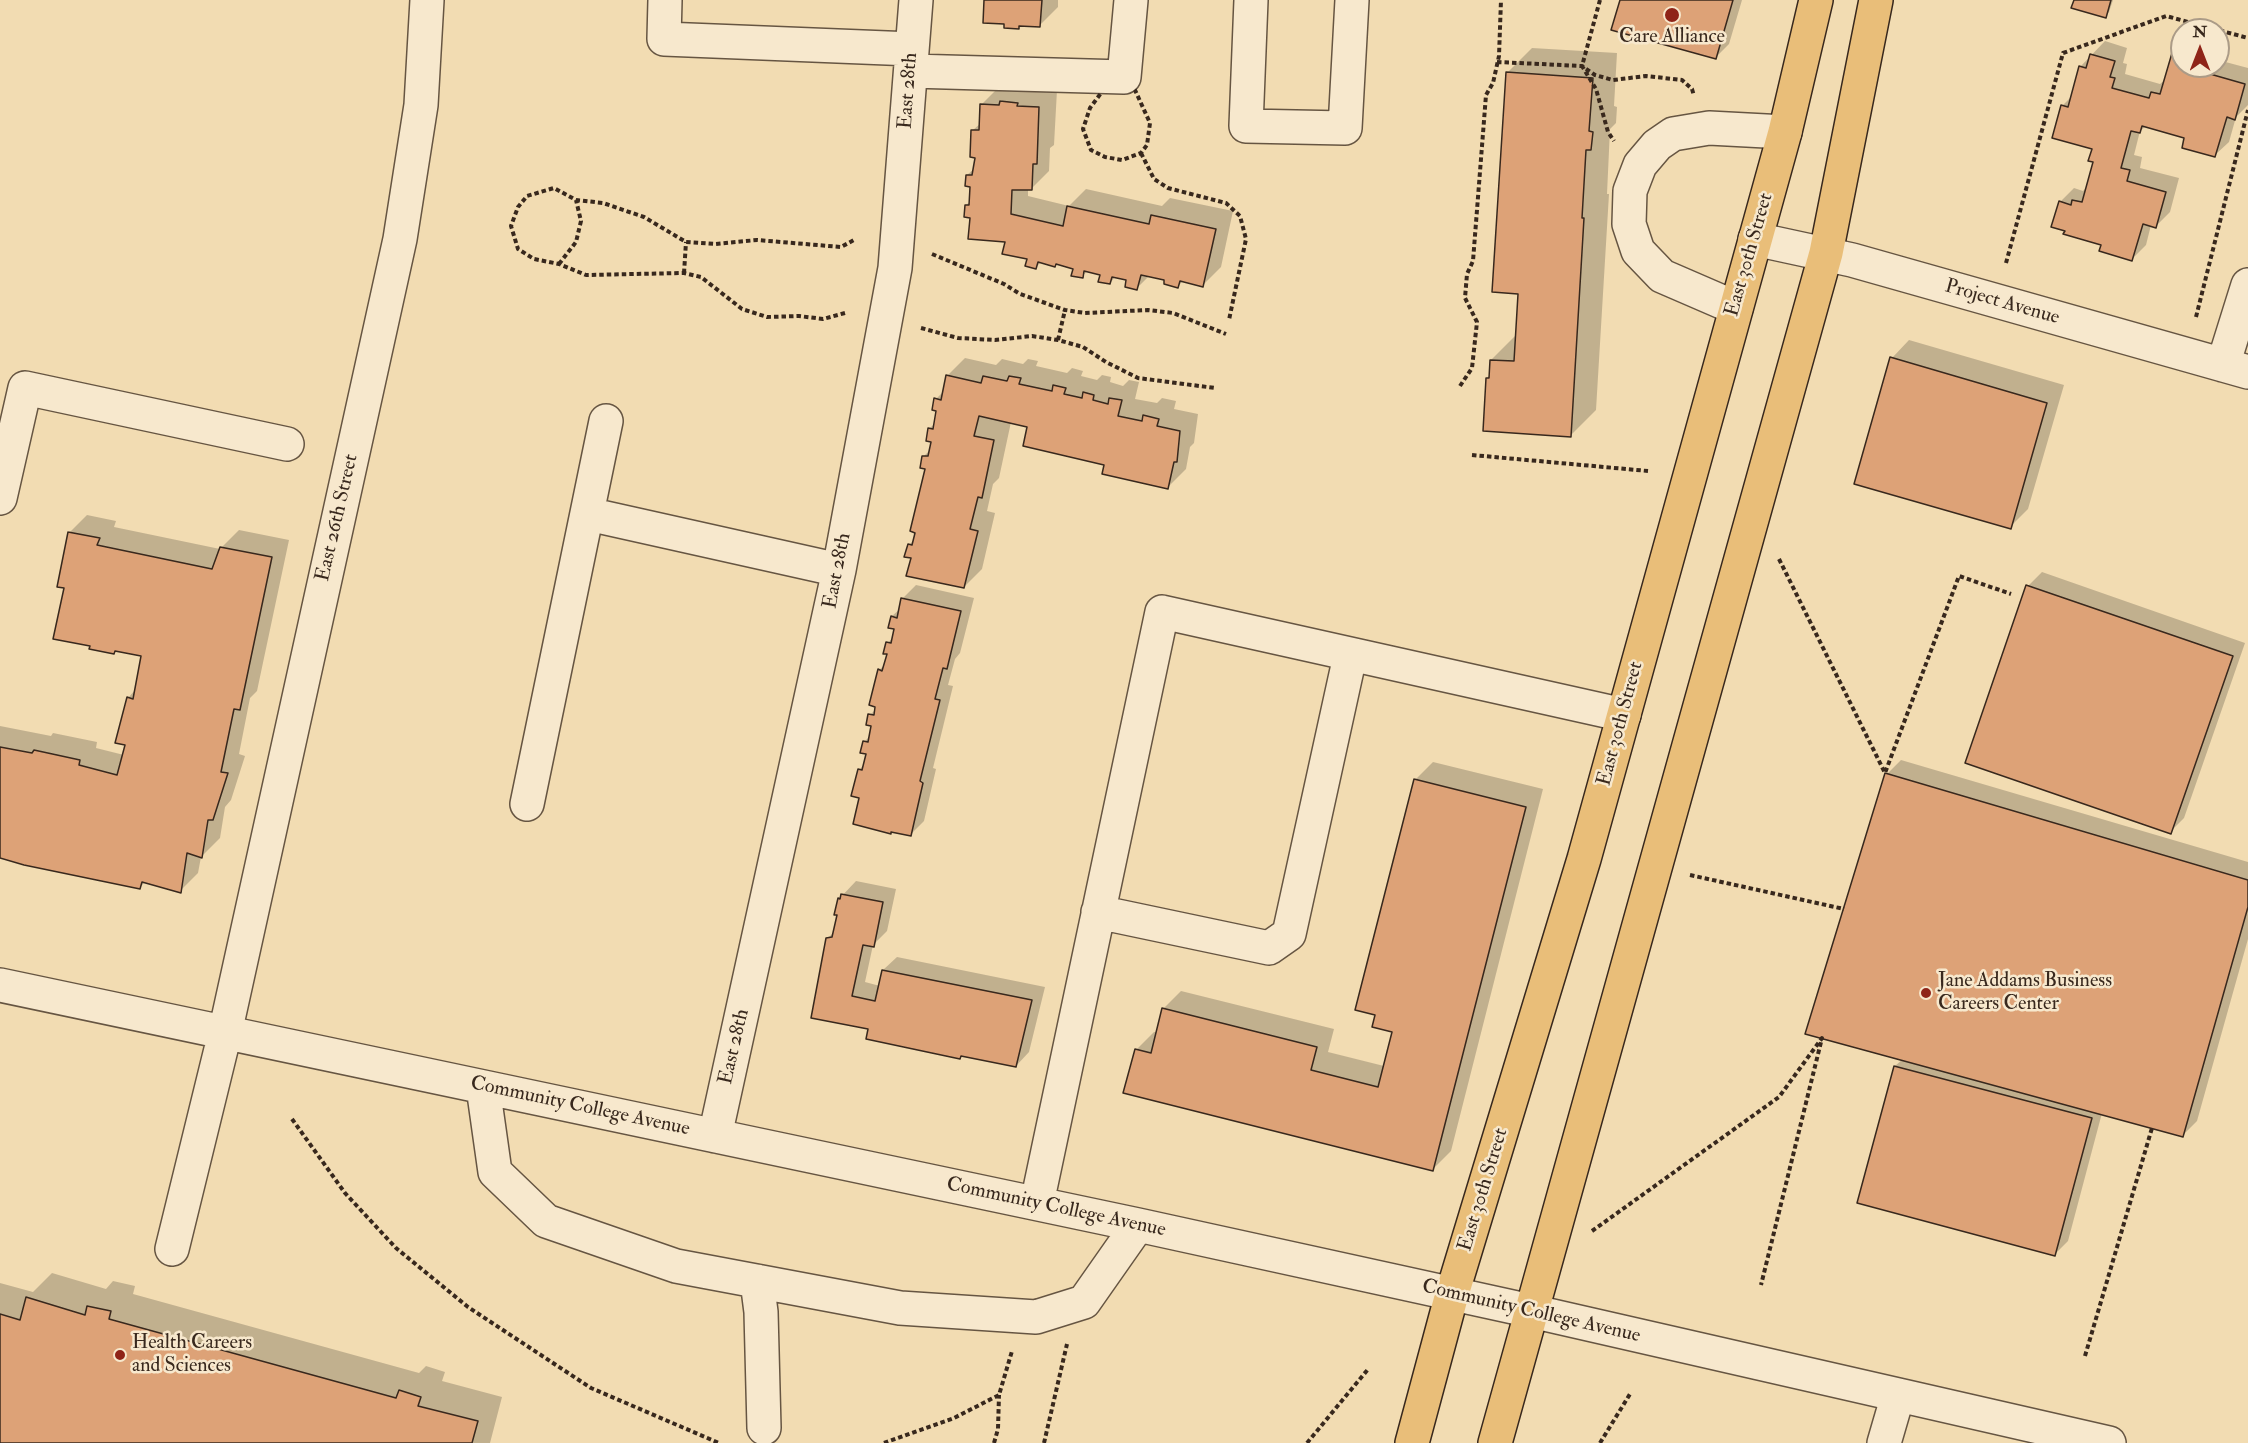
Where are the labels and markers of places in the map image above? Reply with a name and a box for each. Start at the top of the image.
marker: Care Alliance [1663,6,1681,24]
place label: Care Alliance [1619,26,1725,50]
place label: Jane Addams Business Careers Center [1938,970,2112,1017]
marker: Jane Addams Business Careers Center [1919,986,1933,1000]
place label: Health Careers and Sciences [132,1332,252,1379]
marker: Health Careers and Sciences [113,1348,127,1362]

